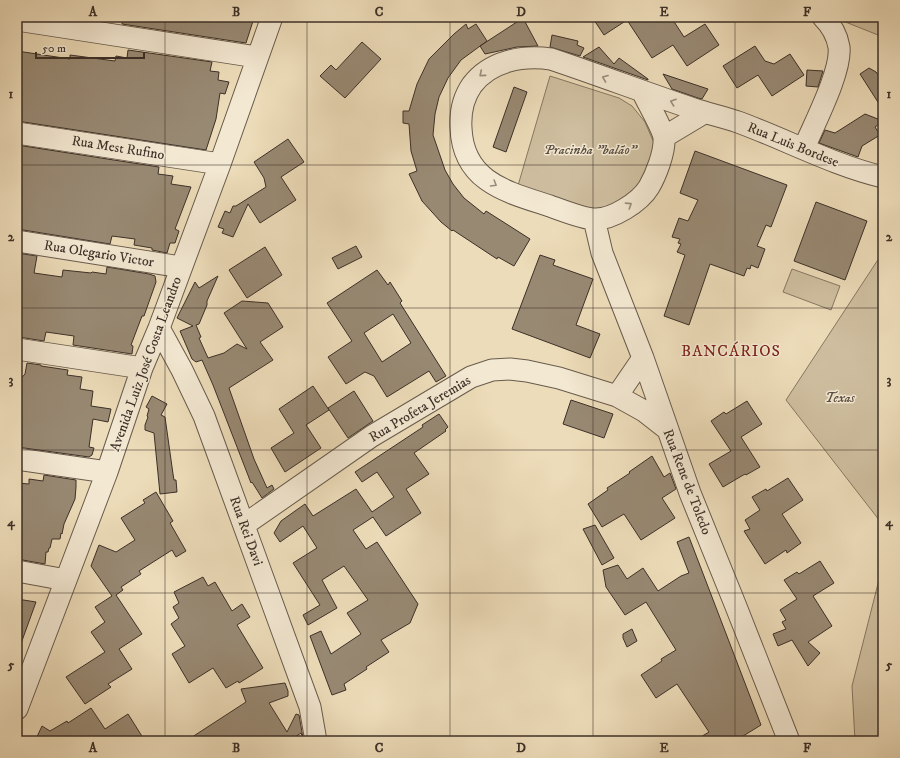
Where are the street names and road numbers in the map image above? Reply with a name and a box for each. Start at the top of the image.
street label: Rua Luis Bordese [745,118,842,172]
street label: Rua Mest Rufino [70,132,166,164]
street label: Rua Olegario Victor [43,236,156,272]
street label: Avenida Luiz José Costa Leandro [106,274,186,454]
street label: Rua Profeta Jeremias [366,371,474,446]
street label: Rua Rene de Toledo [659,427,715,537]
street label: Rua Rei Davi [225,494,267,569]

